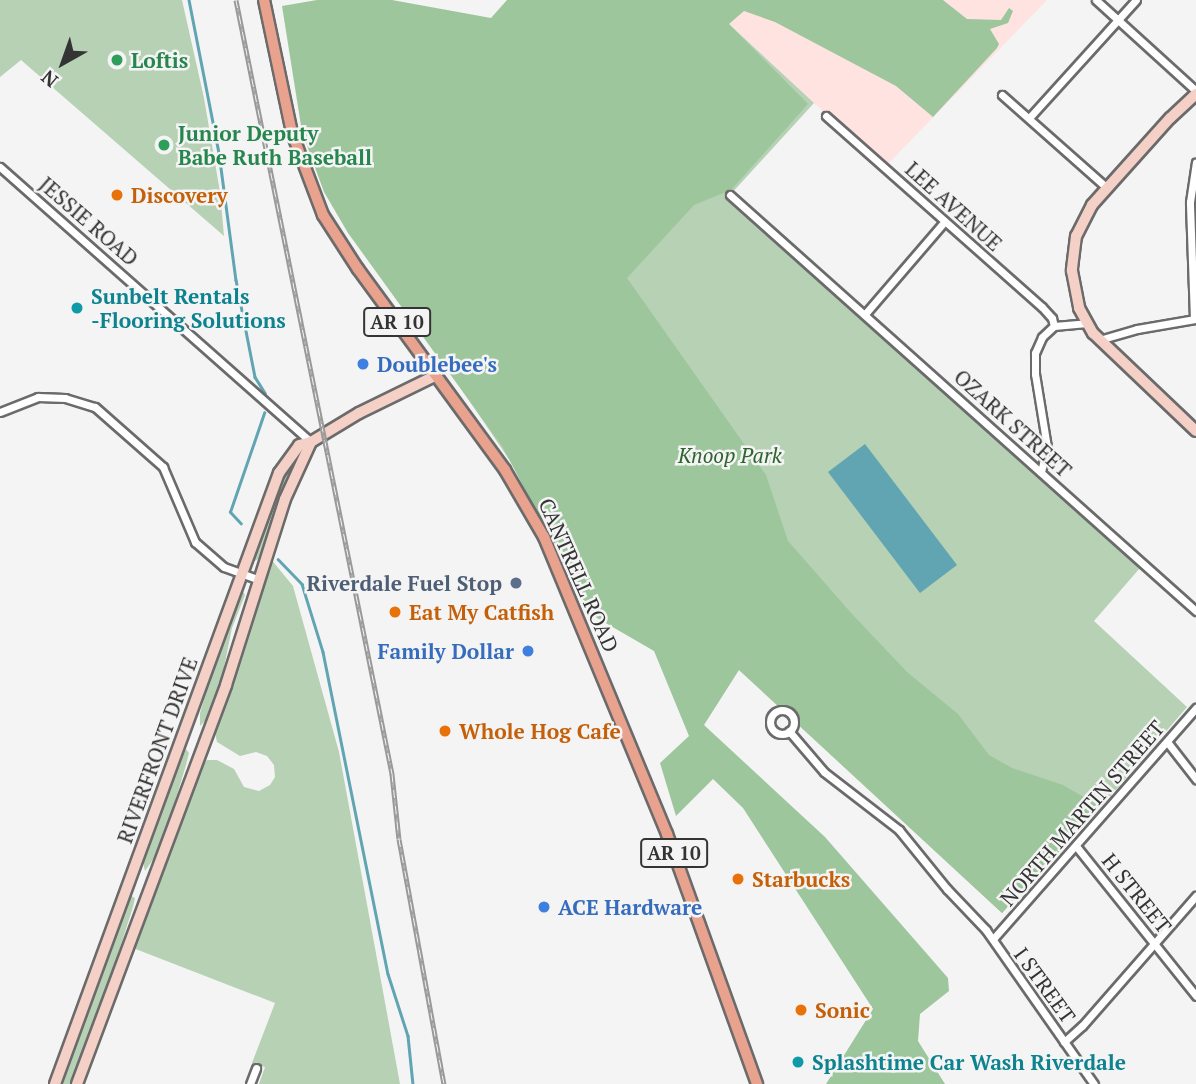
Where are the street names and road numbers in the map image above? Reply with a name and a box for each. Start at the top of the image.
street label: LEE AVENUE [900,156,1008,256]
street label: JESSIE ROAD [34,171,144,271]
road number: AR 10 [362,306,432,338]
street label: OZARK STREET [949,364,1077,482]
street label: CANTRELL ROAD [534,494,624,656]
street label: RIVERFRONT DRIVE [112,654,202,846]
street label: NORTH MARTIN STREET [995,715,1169,911]
road number: AR 10 [639,838,709,868]
street label: H STREET [1097,848,1177,938]
street label: I STREET [1009,942,1081,1028]

